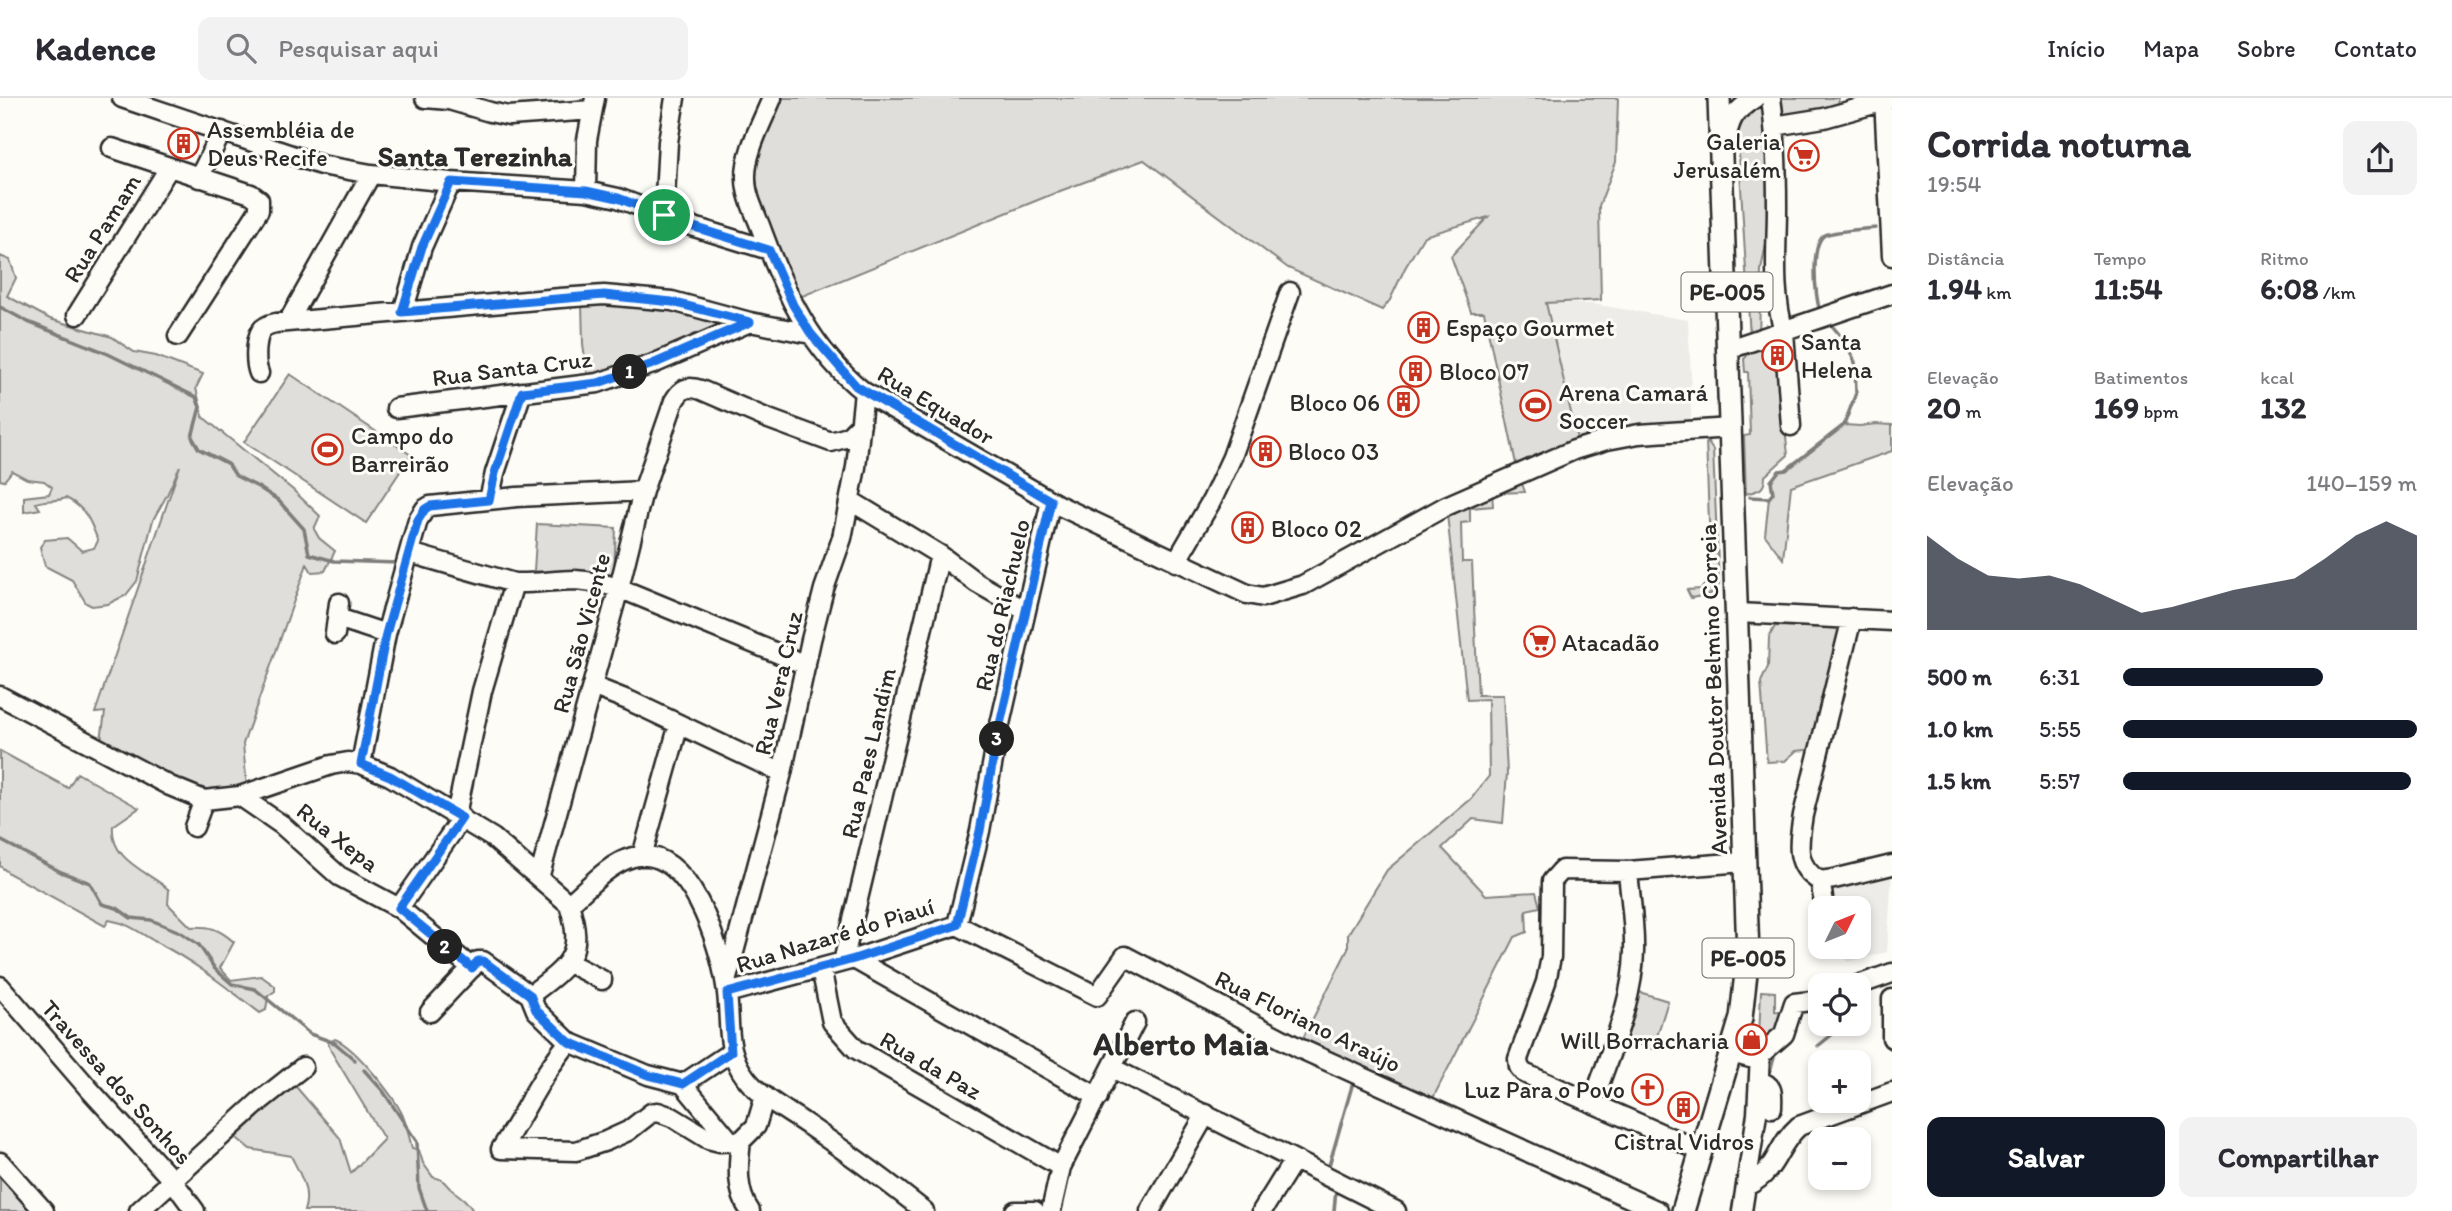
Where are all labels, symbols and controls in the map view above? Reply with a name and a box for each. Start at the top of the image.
search box [198,17,688,80]
text: Kadence [35,29,156,68]
icon: search [222,29,260,67]
text: Pesquisar aqui [278,32,439,64]
text: Início [2047,34,2105,63]
text: Mapa [2143,34,2199,63]
text: Sobre [2237,34,2296,63]
text: Contato [2334,34,2417,63]
place label: Assembléia de Deus Recife [207,115,355,172]
text: Corrida noturna [1927,121,2191,167]
button: share [2343,121,2417,195]
building icon: Assembléia de Deus Recife [167,126,201,160]
place label: Galeria Jerusalém [1674,127,1781,184]
supermarket icon: Galeria Jerusalém [1787,138,1821,172]
district label: Santa Terezinha [378,139,573,173]
street label: Rua Pamam [57,168,147,288]
text: 19:54 [1927,170,1981,198]
pin [634,185,694,245]
icon: arrive [645,196,683,234]
text: Distância [1927,247,2004,270]
text: Tempo [2094,247,2147,270]
text: Ritmo [2260,247,2309,270]
text: 1.94 [1927,270,1982,307]
text: 11:54 [2094,270,2163,307]
text: 6:08 [2260,270,2318,307]
road number: PE-005 [1682,272,1772,312]
text: km [1982,281,2011,304]
text: /km [2318,281,2356,304]
building icon: Espaço Gourmet [1406,310,1440,344]
place label: Espaço Gourmet [1446,313,1614,342]
place label: Santa Helena [1801,327,1873,384]
building icon: Santa Helena [1761,338,1795,372]
street label: Rua Santa Cruz [431,344,593,392]
pin: 1 [612,354,648,390]
building icon: Bloco 07 [1399,354,1433,388]
place label: Bloco 07 [1439,357,1529,386]
street label: Rua Equador [872,359,1000,451]
text: 1 [625,360,634,383]
text: Elevação [1927,366,1999,389]
text: Batimentos [2094,366,2188,389]
text: kcal [2260,366,2294,389]
place label: Arena Camará Soccer [1559,378,1708,435]
building icon: Bloco 06 [1386,385,1420,419]
place label: Bloco 06 [1289,388,1380,417]
sports icon: Arena Camará Soccer [1519,389,1553,423]
text: 20 [1927,389,1961,426]
text: 169 [2094,389,2139,426]
text: 132 [2260,389,2306,426]
text: m [1961,400,1982,423]
text: bpm [2139,400,2179,423]
place label: Campo do Barreirão [351,421,454,478]
sports icon: Campo do Barreirão [311,432,345,466]
building icon: Bloco 03 [1248,434,1282,468]
place label: Bloco 03 [1288,437,1379,466]
text: Elevação [1927,469,2014,497]
text: 140–159 m [2306,469,2417,497]
building icon: Bloco 02 [1231,511,1265,545]
place label: Bloco 02 [1271,514,1362,543]
street label: Rua do Riachuelo [968,516,1036,694]
street label: Avenida Doutor Belmino Correia [1693,522,1733,855]
street label: Rua São Vicente [546,550,616,716]
street label: Rua Vera Cruz [747,608,809,758]
supermarket icon: Atacadão [1522,625,1556,659]
place label: Atacadão [1562,628,1659,657]
text: 500 m [1927,663,1992,691]
text: 6:31 [2039,663,2080,691]
street label: Rua Paes Landim [834,665,902,841]
text: 1.0 km [1927,715,1993,743]
text: 5:55 [2039,715,2081,743]
pin: 3 [979,722,1014,756]
text: 3 [991,727,1002,750]
text: 1.5 km [1927,767,1991,795]
text: 5:57 [2039,767,2080,795]
street label: Rua Xepa [291,796,385,878]
street label: Rua Nazaré do Piauí [733,891,937,979]
north arrow [1808,896,1871,959]
map controls [1808,896,1871,1190]
pin: 2 [428,930,462,964]
text: 2 [440,935,450,958]
road number: PE-005 [1702,938,1794,978]
street label: Rua Floriano Araújo [1210,963,1406,1079]
button: locate [1808,973,1871,1036]
street label: Travessa dos Sonhos [35,994,199,1170]
shop icon: Will Borracharia [1735,1023,1769,1057]
street label: Rua da Paz [875,1024,987,1106]
district label: Alberto Maia [1092,1025,1269,1063]
place label: Will Borracharia [1560,1026,1730,1055]
button: + [1808,1050,1871,1113]
church icon: Luz Para o Povo [1631,1072,1665,1106]
place label: Luz Para o Povo [1464,1075,1625,1104]
building icon: Cistral Vidros [1667,1090,1701,1124]
button: Salvar [1927,1117,2165,1197]
button: Compartilhar [2179,1117,2417,1197]
place label: Cistral Vidros [1614,1127,1754,1156]
button: − [1808,1127,1871,1190]

